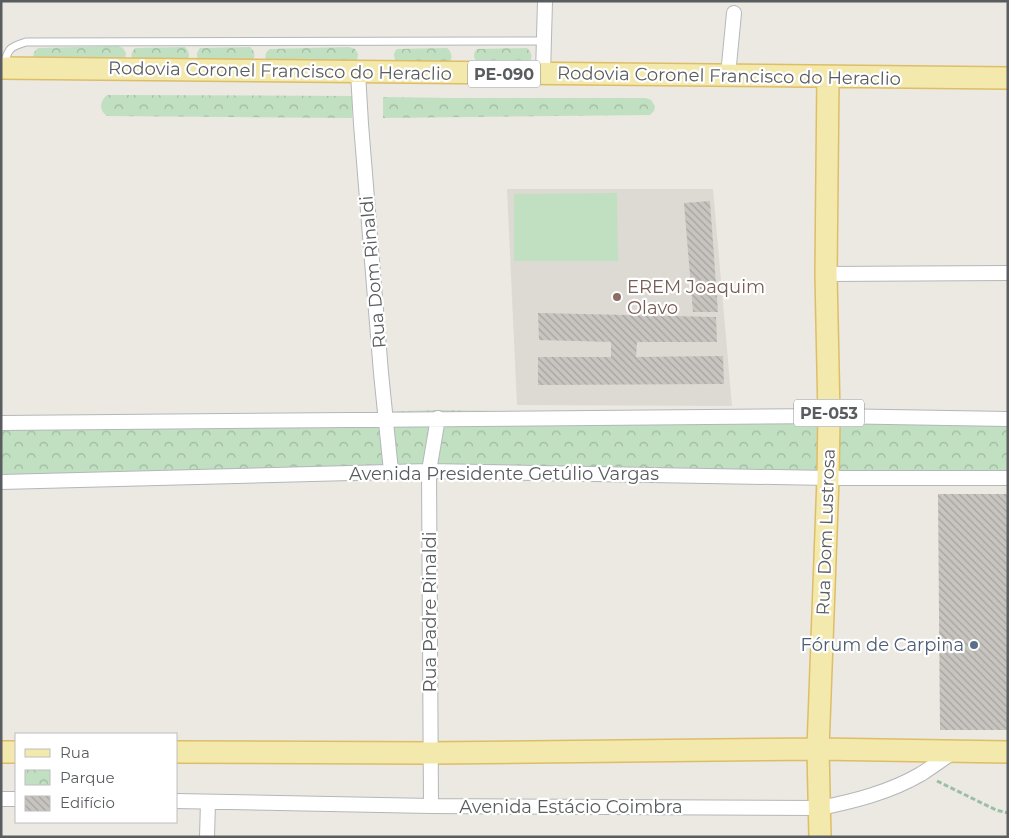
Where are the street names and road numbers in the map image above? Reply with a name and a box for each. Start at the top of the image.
street label: Rodovia Coronel Francisco do Heraclio [108,57,452,85]
road number: PE-090 [468,61,540,88]
street label: Rodovia Coronel Francisco do Heraclio [557,62,901,90]
street label: Rua Dom Rinaldi [355,195,391,349]
road number: PE-053 [794,399,864,426]
street label: Rua Dom Lustrosa [812,448,840,616]
street label: Avenida Presidente Getúlio Vargas [349,463,659,485]
street label: Rua Padre Rinaldi [419,531,441,693]
street label: Avenida Estácio Coimbra [459,796,683,818]

